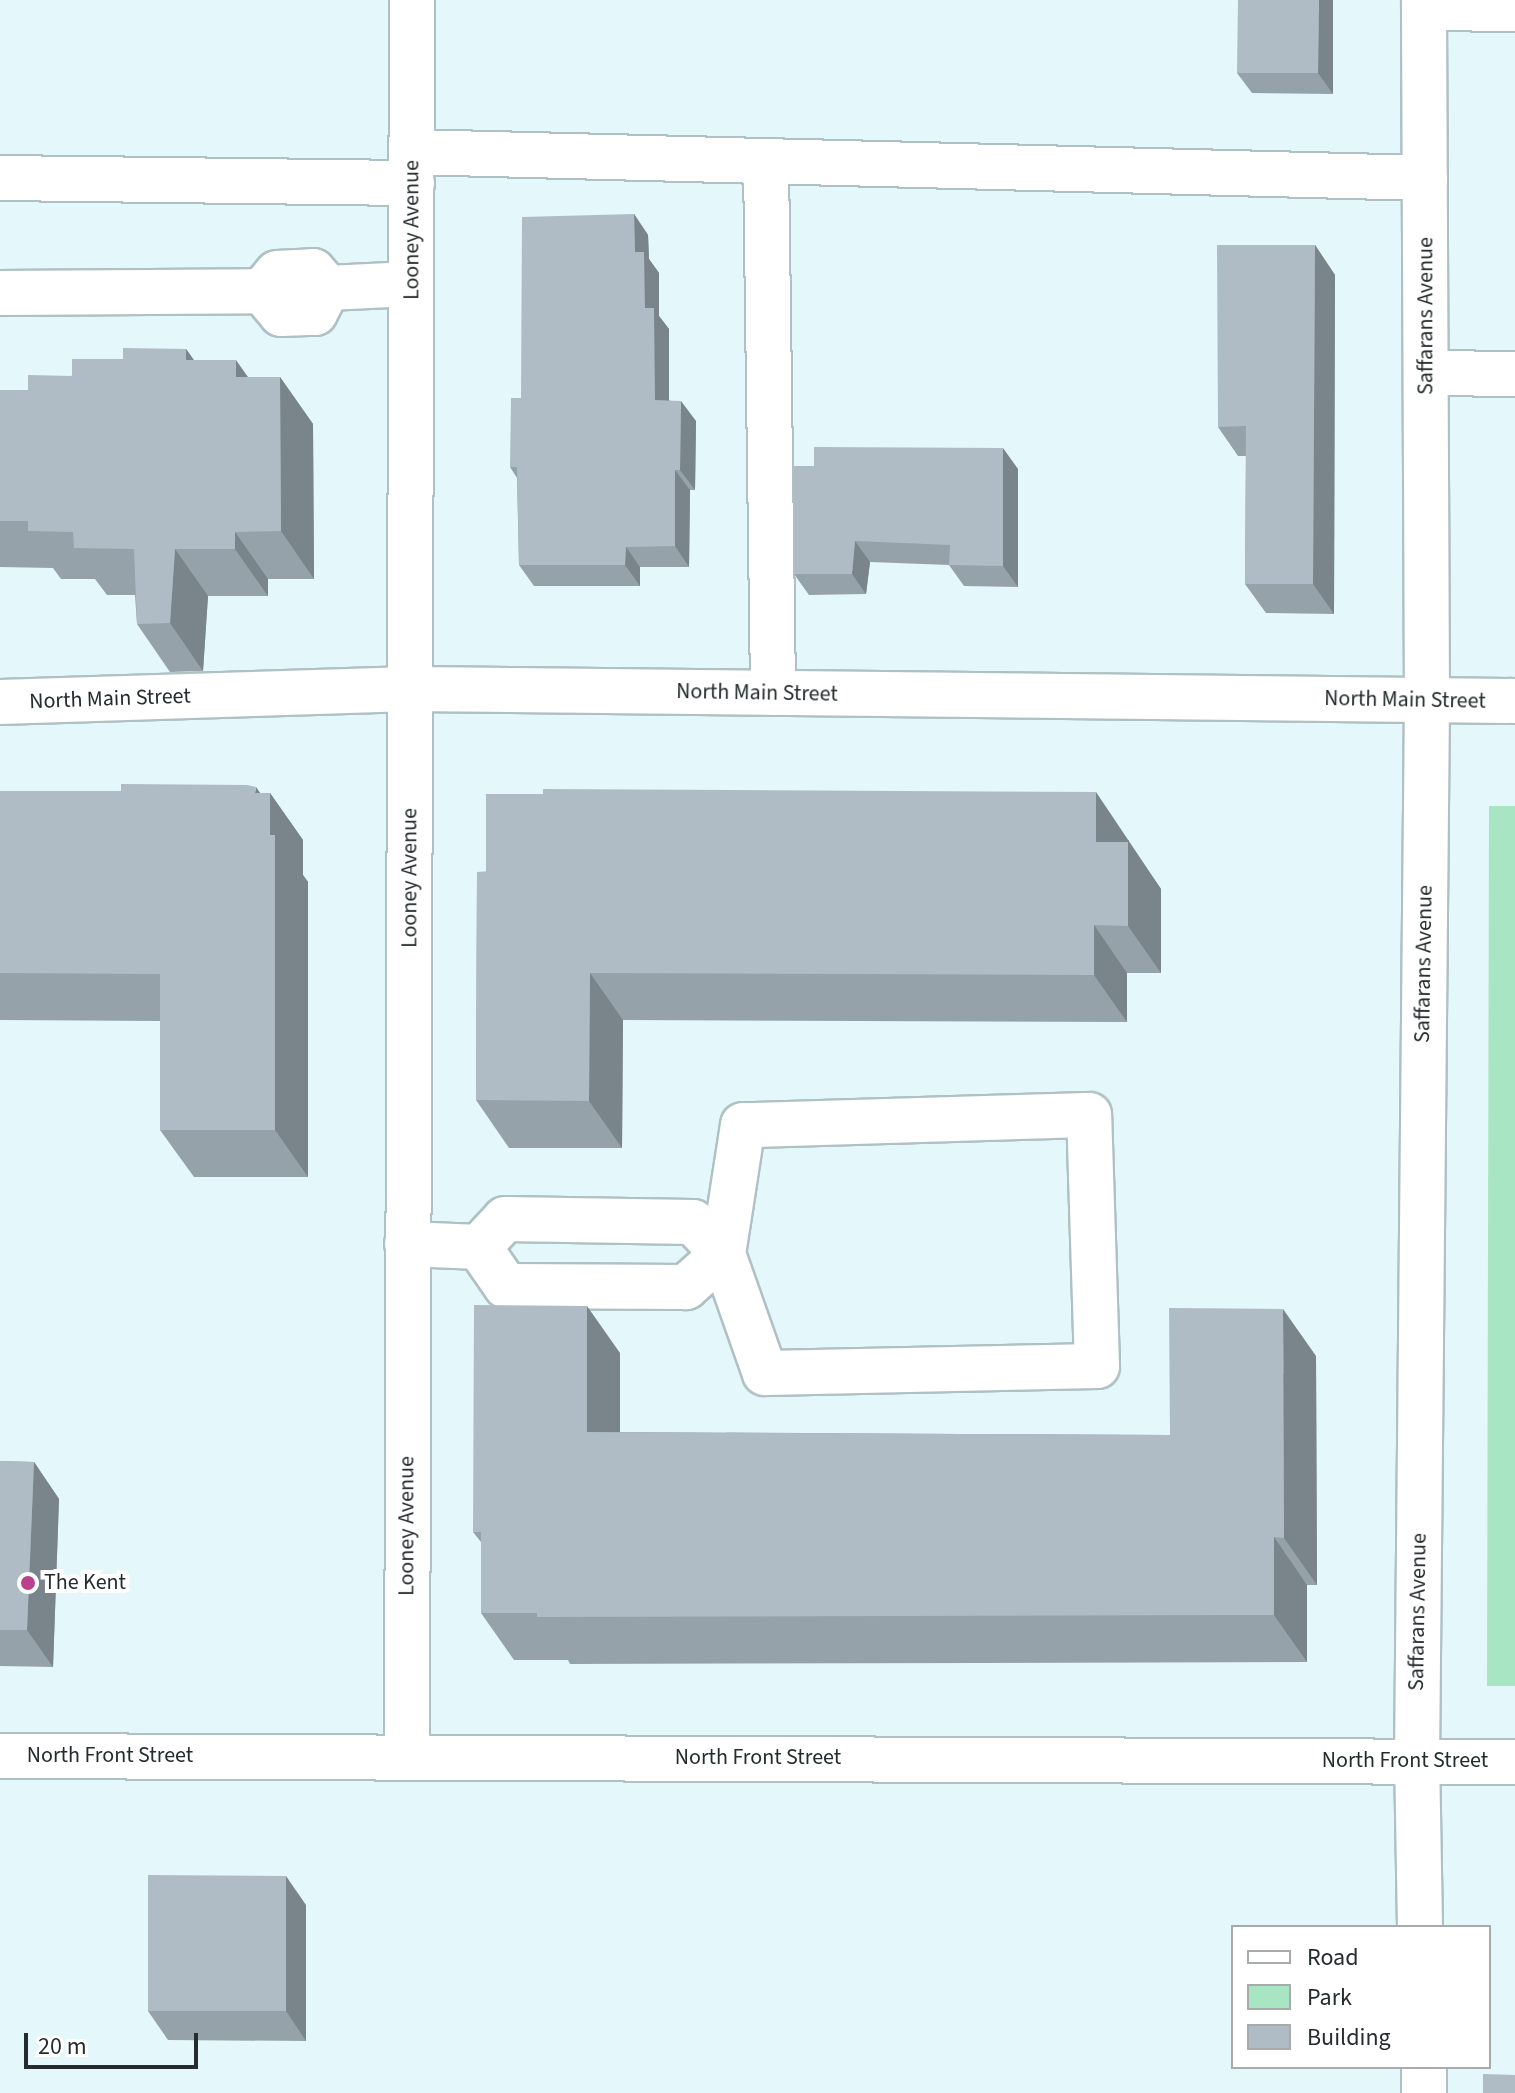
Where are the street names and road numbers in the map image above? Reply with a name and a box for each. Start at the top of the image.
street label: Looney Avenue [399,160,425,300]
street label: Saffarans Avenue [1413,237,1439,395]
street label: North Main Street [676,678,838,708]
street label: North Main Street [29,683,191,715]
street label: North Main Street [1324,685,1486,715]
street label: Looney Avenue [397,808,423,948]
street label: Saffarans Avenue [1409,885,1439,1043]
street label: Looney Avenue [394,1456,420,1596]
street label: Saffarans Avenue [1403,1533,1433,1691]
street label: North Front Street [27,1743,193,1769]
street label: North Front Street [675,1745,841,1771]
street label: North Front Street [1322,1748,1488,1774]

